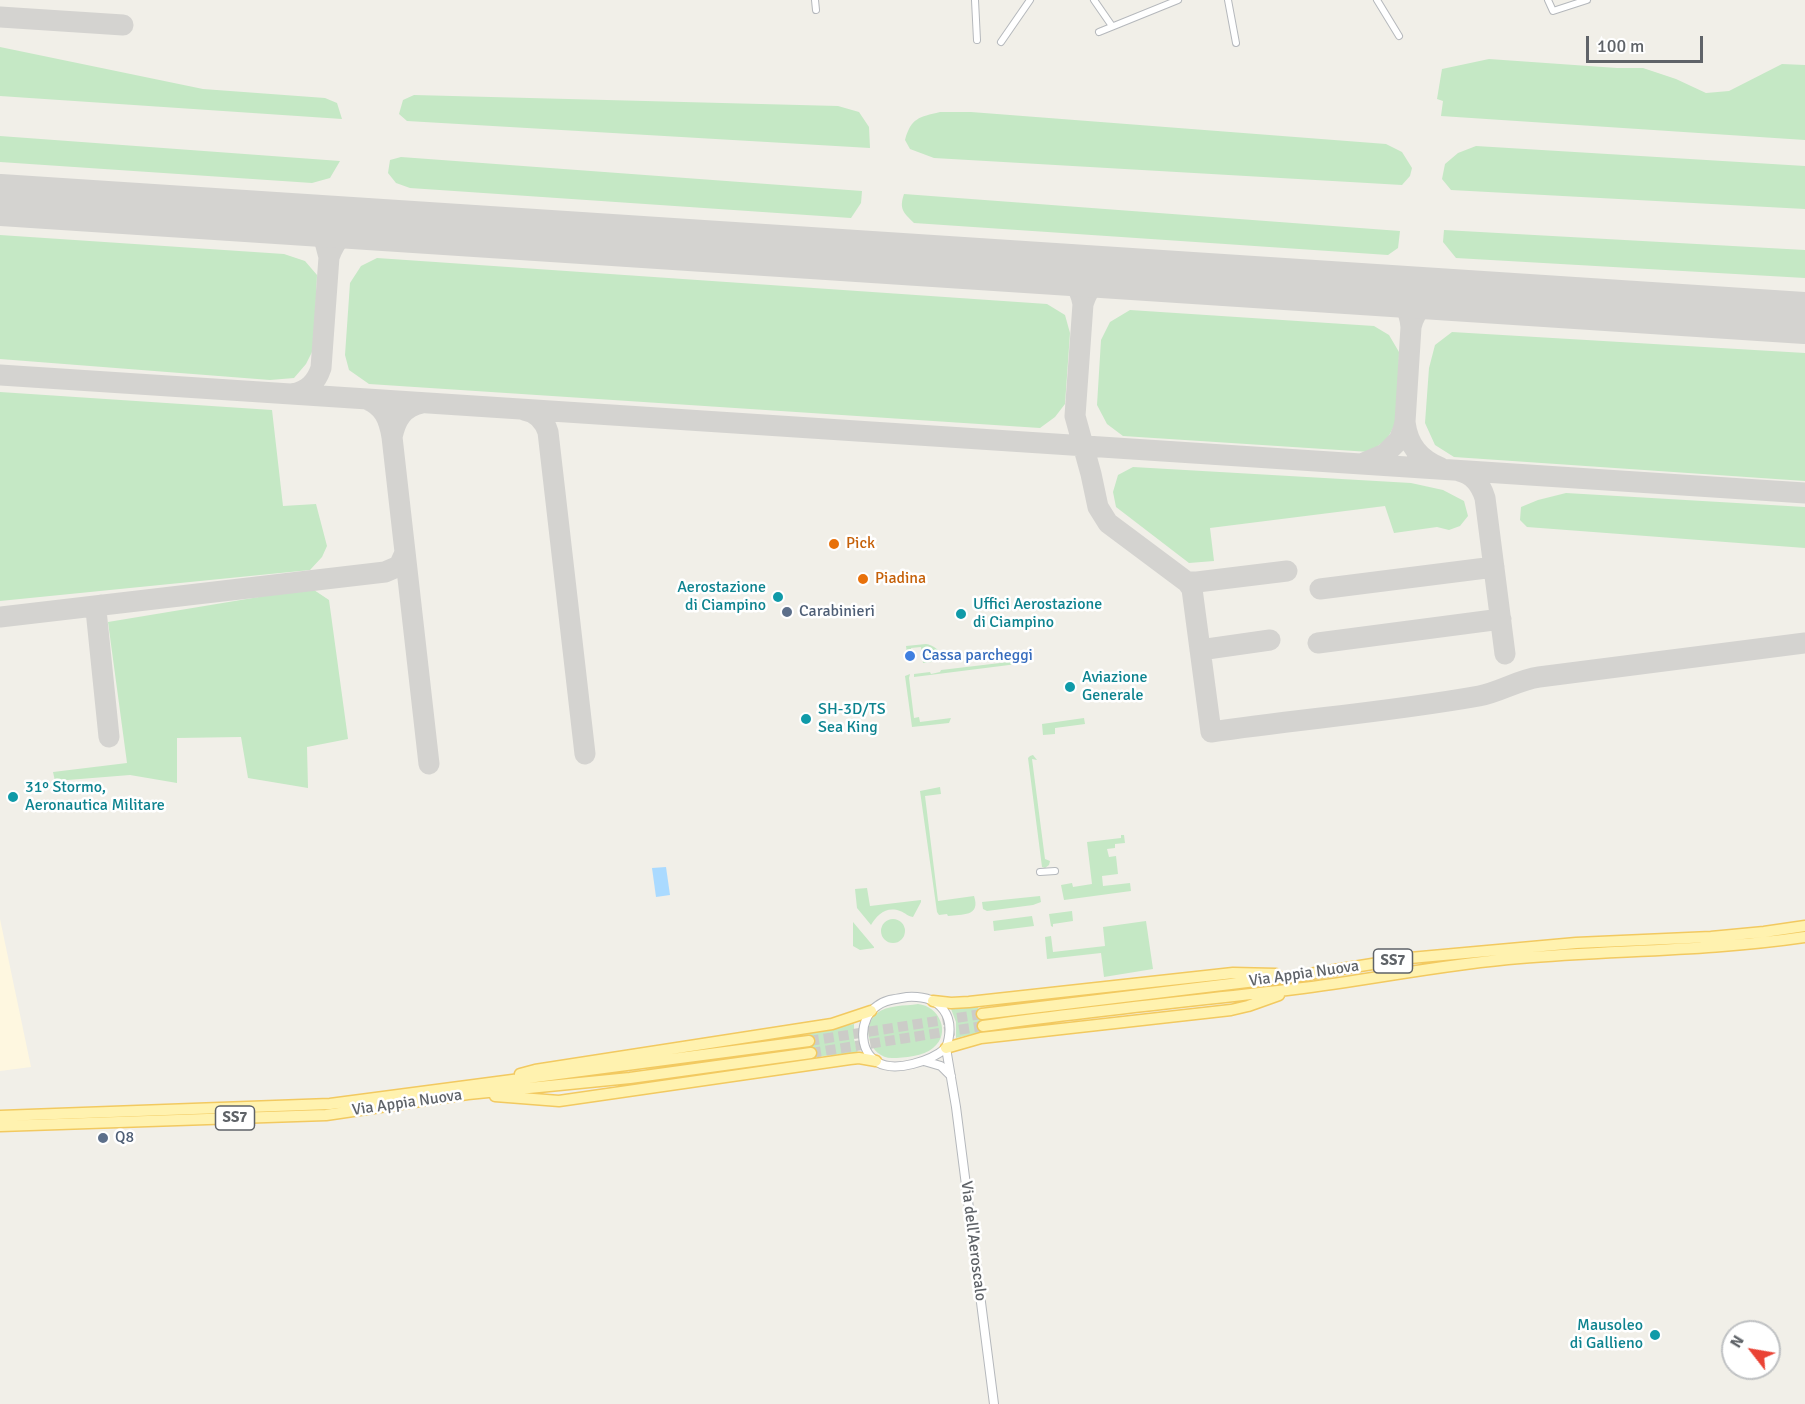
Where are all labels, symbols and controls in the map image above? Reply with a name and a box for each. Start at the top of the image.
scale bar [1589,24,1706,62]
text: 100 m [1597,35,1644,57]
place label: Pick [846,534,875,554]
marker: Pick [827,537,841,551]
place label: Piadina [875,569,926,589]
marker: Piadina [856,572,870,586]
place label: Aerostazione di Ciampino [677,578,766,616]
marker: Aerostazione di Ciampino [771,590,785,604]
place label: Uffici Aerostazione di Ciampino [973,595,1102,633]
place label: Carabinieri [799,602,875,622]
marker: Carabinieri [780,605,794,619]
marker: Uffici Aerostazione di Ciampino [954,607,968,621]
place label: Cassa parcheggi [922,646,1033,666]
marker: Cassa parcheggi [903,649,917,663]
place label: Aviazione Generale [1082,668,1148,706]
marker: Aviazione Generale [1063,680,1077,694]
place label: SH-3D/TS Sea King [818,700,886,738]
marker: SH-3D/TS Sea King [799,712,813,726]
place label: 31º Stormo, Aeronautica Militare [25,778,165,816]
marker: 31º Stormo, Aeronautica Militare [6,790,20,804]
road number: SS7 [1374,949,1412,973]
street label: Via Appia Nuova [1248,957,1360,991]
street label: Via Appia Nuova [351,1086,463,1120]
road number: SS7 [216,1106,254,1130]
place label: Q8 [115,1128,134,1148]
marker: Q8 [96,1131,110,1145]
street label: Via dell'Aeroscalo [956,1180,990,1302]
place label: Mausoleo di Gallieno [1570,1316,1643,1354]
north arrow [1721,1320,1781,1380]
marker: Mausoleo di Gallieno [1648,1328,1662,1342]
text: N [1726,1332,1749,1352]

